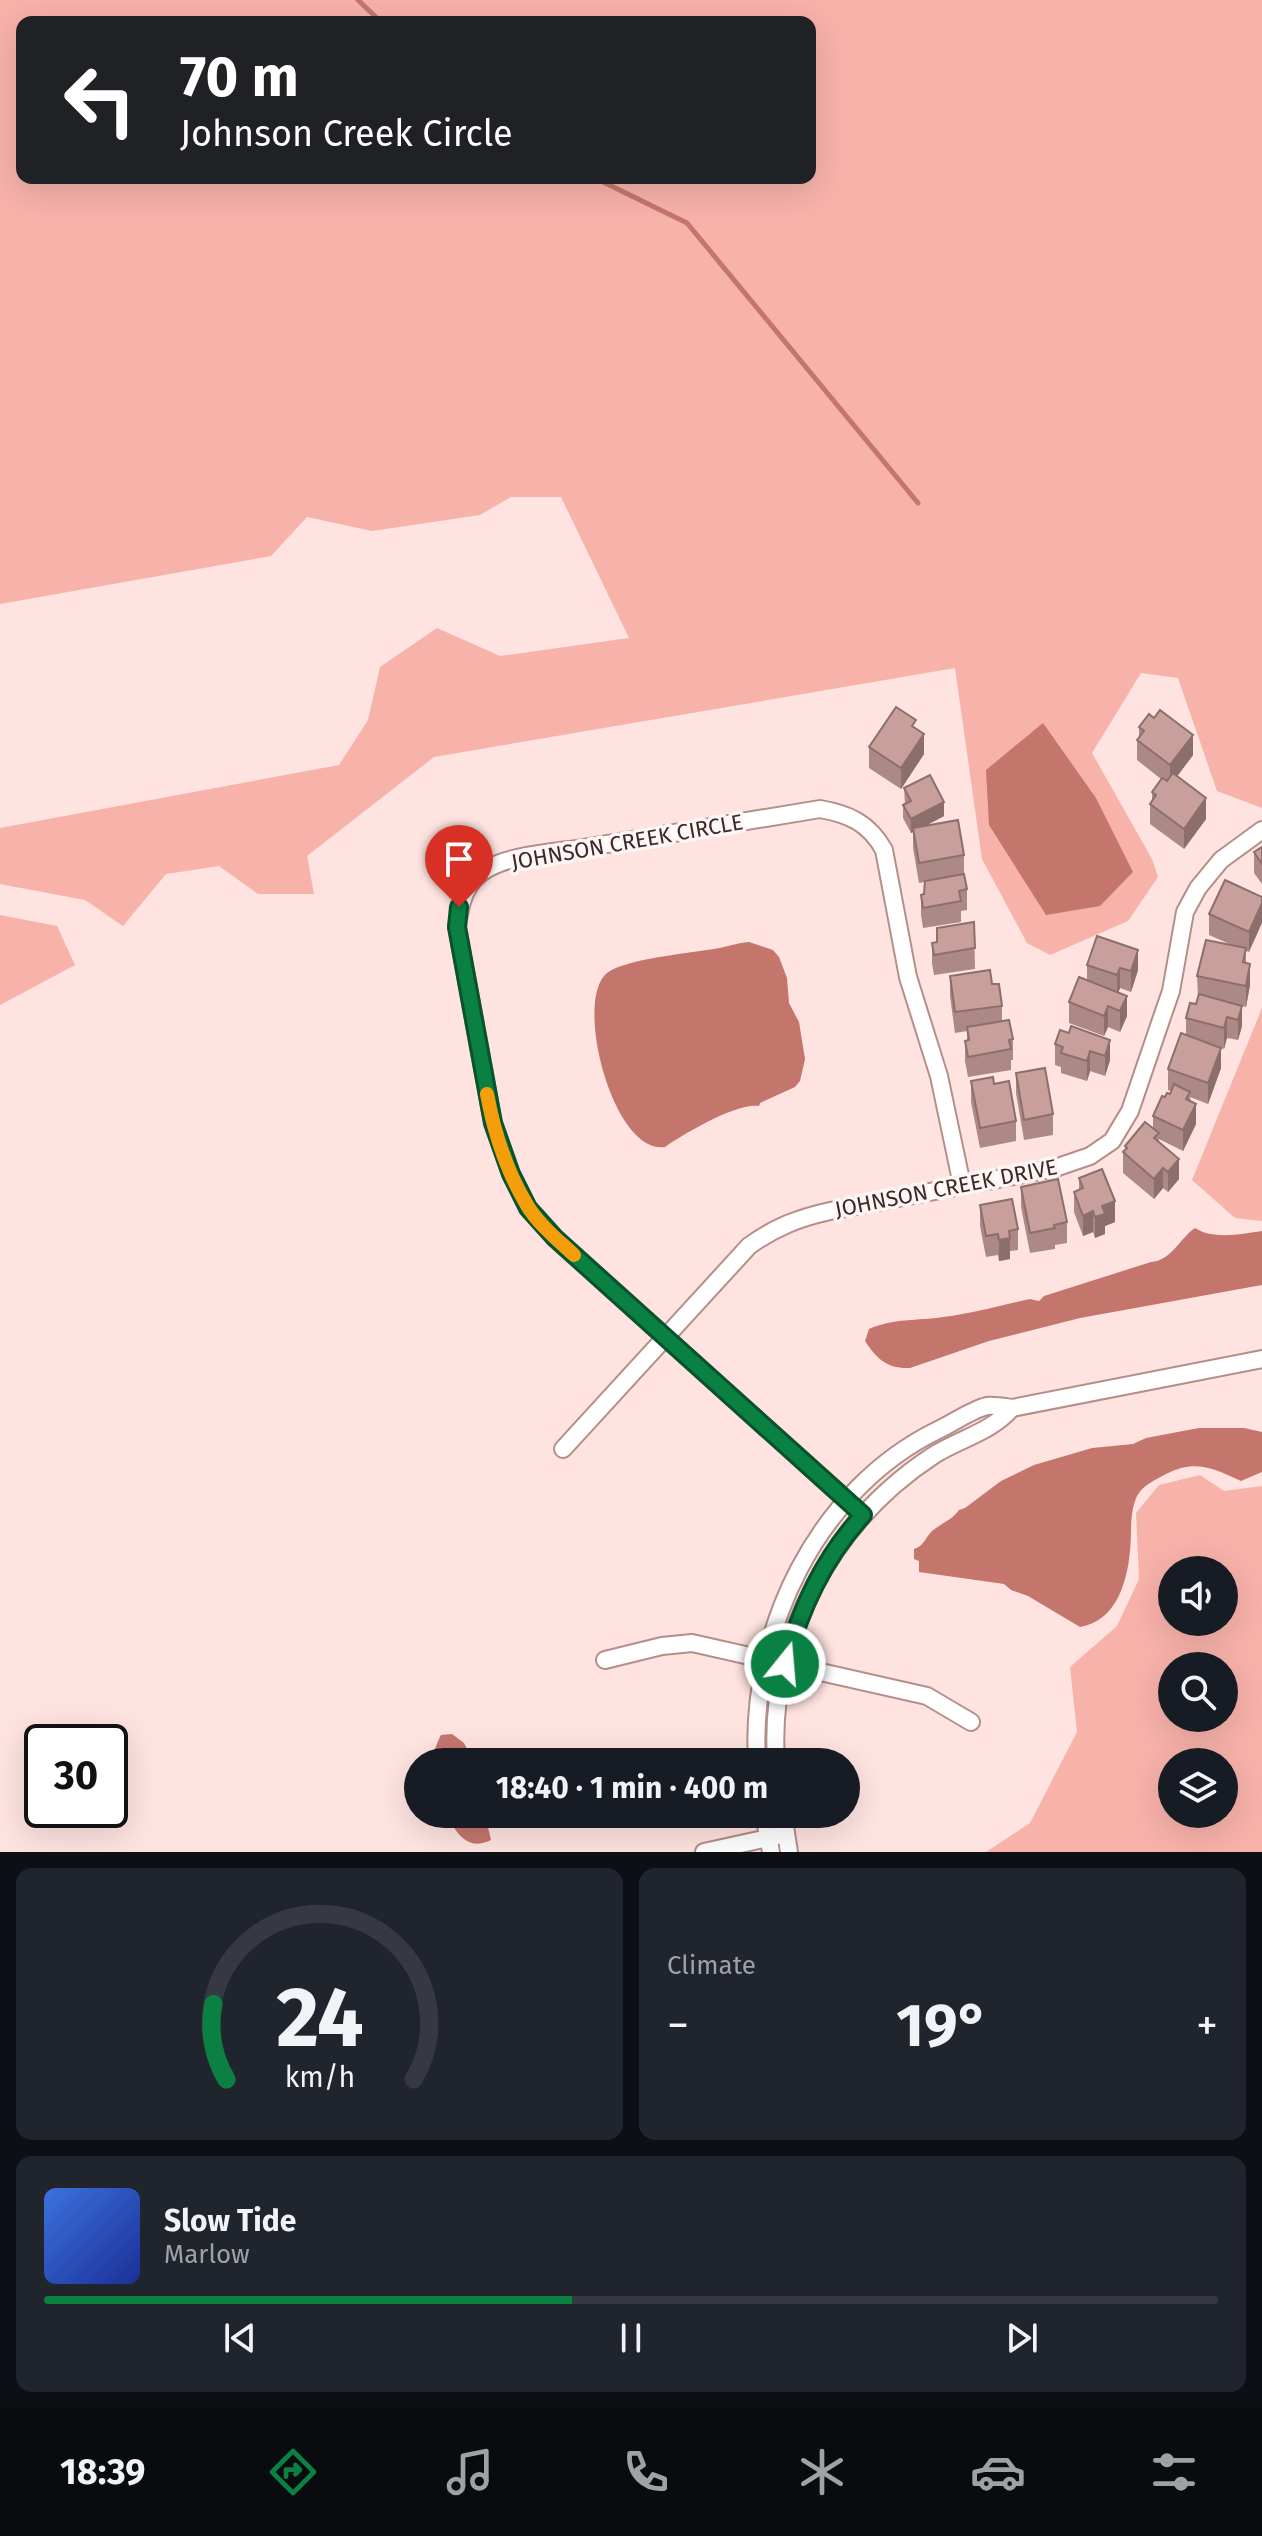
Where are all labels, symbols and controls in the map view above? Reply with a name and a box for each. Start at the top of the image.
text: 70 m [180,44,299,111]
icon: left [48,48,152,152]
text: Johnson Creek Circle [180,112,513,156]
street label: JOHNSON CREEK CIRCLE [509,808,745,876]
pin [425,825,493,907]
icon: arrive [437,837,481,881]
street label: JOHNSON CREEK DRIVE [833,1153,1059,1223]
map controls [1158,1556,1238,1828]
button: sound [1158,1556,1238,1636]
position arrow [743,1622,827,1706]
button: search [1158,1652,1238,1732]
speed limit sign: 30 [24,1724,128,1828]
button: layers [1158,1748,1238,1828]
text: 18:40 · 1 min · 400 m [496,1770,768,1806]
text: Climate [667,1950,756,1981]
text: 24 [276,1968,363,2068]
text: 19° [896,1990,989,2062]
text: − [667,1999,689,2052]
text: + [1196,1999,1218,2052]
text: km/h [284,2060,355,2095]
text: Slow Tide [164,2203,296,2239]
text: Marlow [164,2239,250,2270]
icon: previous [218,2316,262,2360]
icon: pause [609,2316,653,2360]
icon: next [1000,2316,1044,2360]
icon: directions [265,2444,321,2500]
icon: music [442,2444,498,2500]
icon: phone [618,2444,674,2500]
icon: climate [794,2444,850,2500]
icon: car [970,2444,1026,2500]
icon: filters [1146,2444,1202,2500]
text: 18:39 [60,2450,145,2494]

